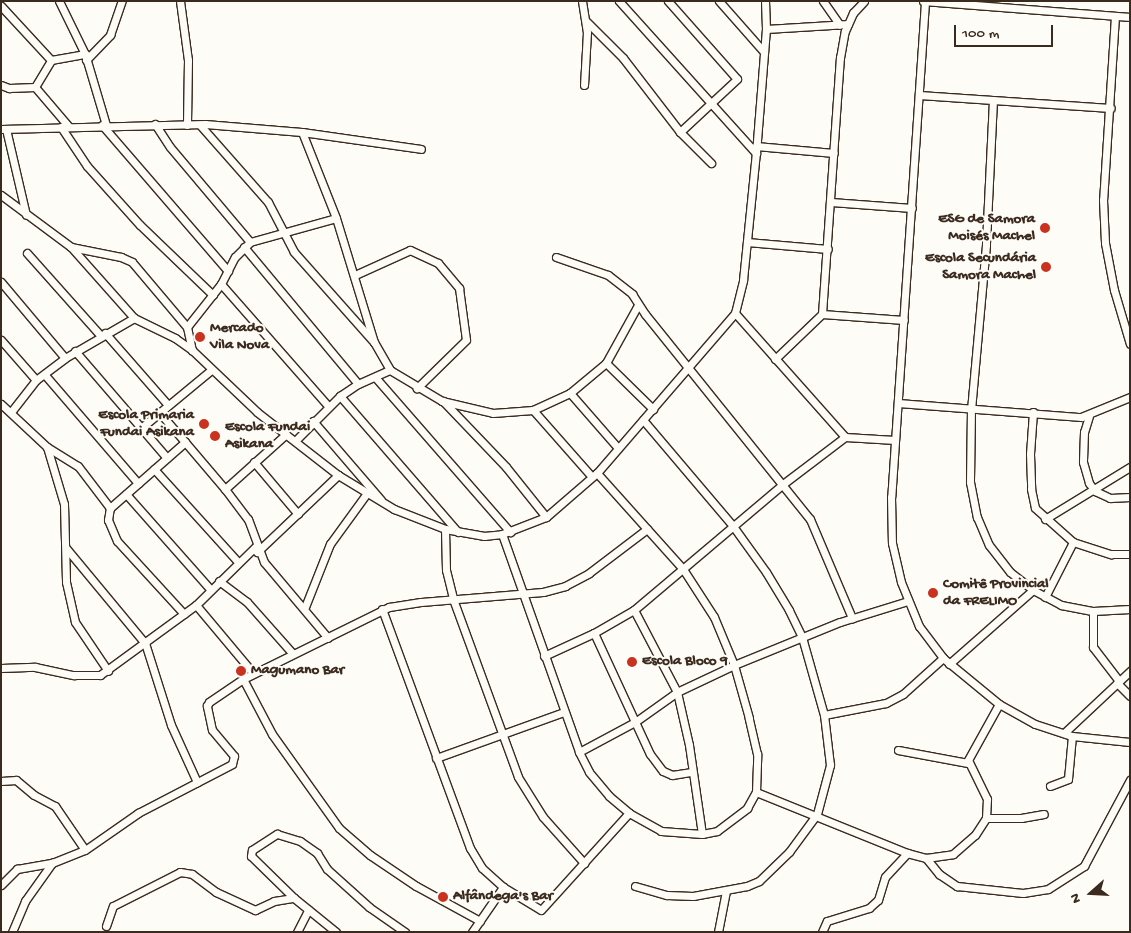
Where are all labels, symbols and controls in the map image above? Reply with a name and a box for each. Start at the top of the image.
scale bar [956,15,1055,47]
text: 100 m [962,25,999,43]
place label: ESG de Samora Moisés Machel [938,210,1035,245]
marker: ESG de Samora Moisés Machel [1039,222,1051,234]
place label: Escola Secundária Samora Machel [925,249,1036,284]
marker: Escola Secundária Samora Machel [1040,261,1052,273]
place label: Mercado Vila Nova [210,319,269,354]
marker: Mercado Vila Nova [194,331,206,343]
place label: Escola Primaria Fundai Asikana [98,406,194,441]
marker: Escola Primaria Fundai Asikana [198,418,210,430]
place label: Escola Fundai Asikana [225,418,310,453]
marker: Escola Fundai Asikana [209,430,221,442]
place label: Comitê Provincial da FRELIMO [943,575,1049,610]
marker: Comitê Provincial da FRELIMO [927,587,939,599]
place label: Escola Bloco 9 [642,653,728,671]
marker: Escola Bloco 9 [626,656,638,668]
place label: Magumano Bar [251,662,344,680]
marker: Magumano Bar [235,665,247,677]
north arrow [1066,868,1116,918]
place label: Alfândega's Bar [453,888,553,906]
marker: Alfândega's Bar [437,891,449,903]
text: N [1067,891,1086,905]

